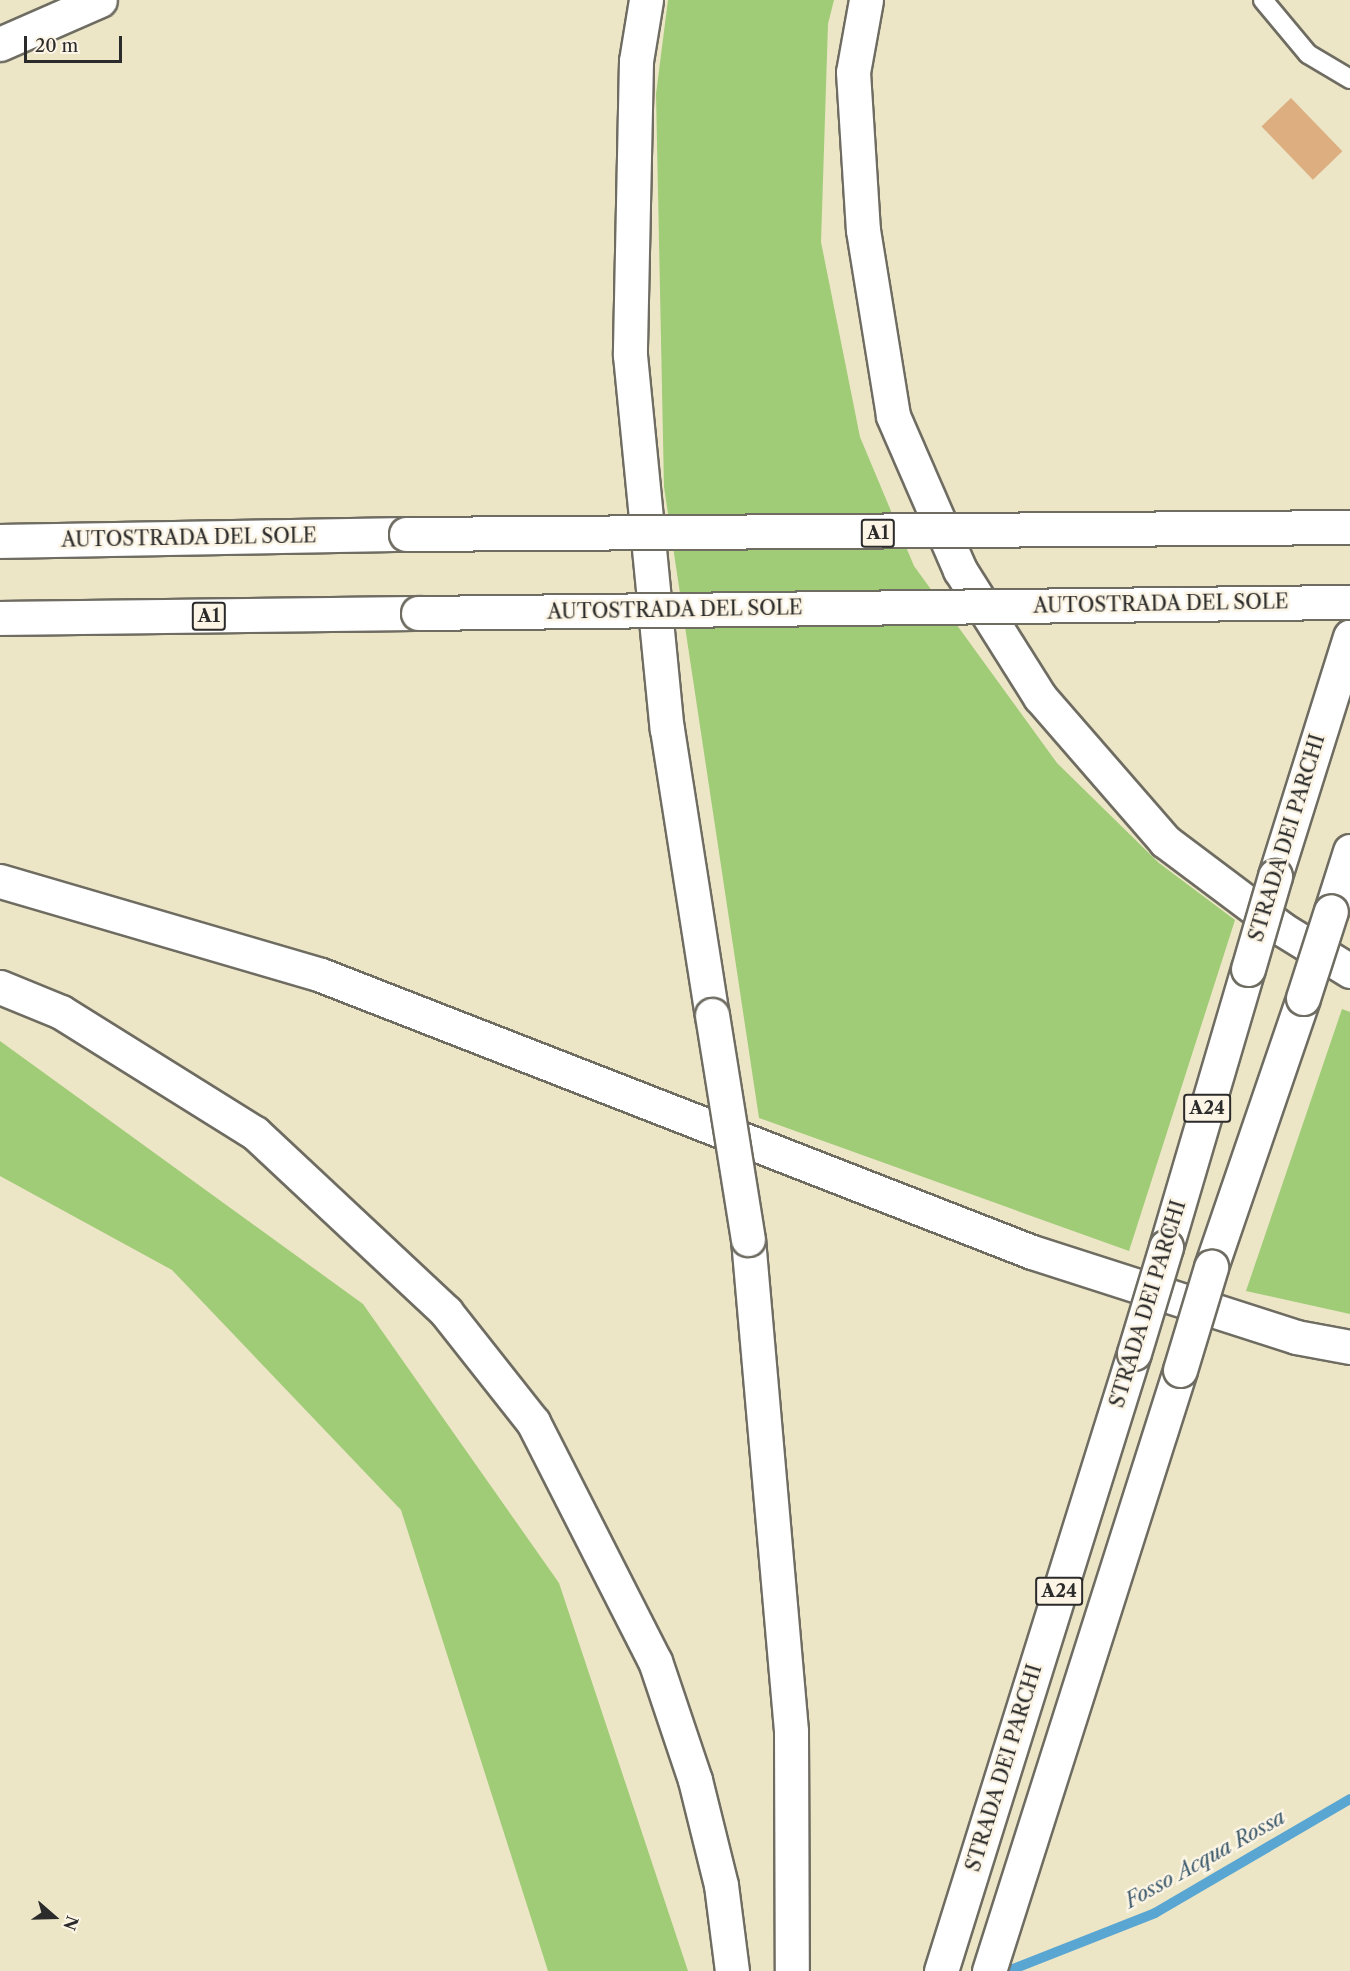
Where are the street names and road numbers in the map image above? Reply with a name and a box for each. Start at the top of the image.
road number: A1 [860,518,896,548]
street label: AUTOSTRADA DEL SOLE [60,524,318,552]
street label: AUTOSTRADA DEL SOLE [1032,590,1290,618]
street label: AUTOSTRADA DEL SOLE [546,596,804,624]
road number: A1 [191,601,227,631]
street label: STRADA DEI PARCHI [1244,731,1330,945]
road number: A24 [1183,1093,1231,1123]
street label: STRADA DEI PARCHI [1105,1197,1191,1411]
road number: A24 [1035,1576,1083,1606]
street label: STRADA DEI PARCHI [961,1661,1047,1875]

